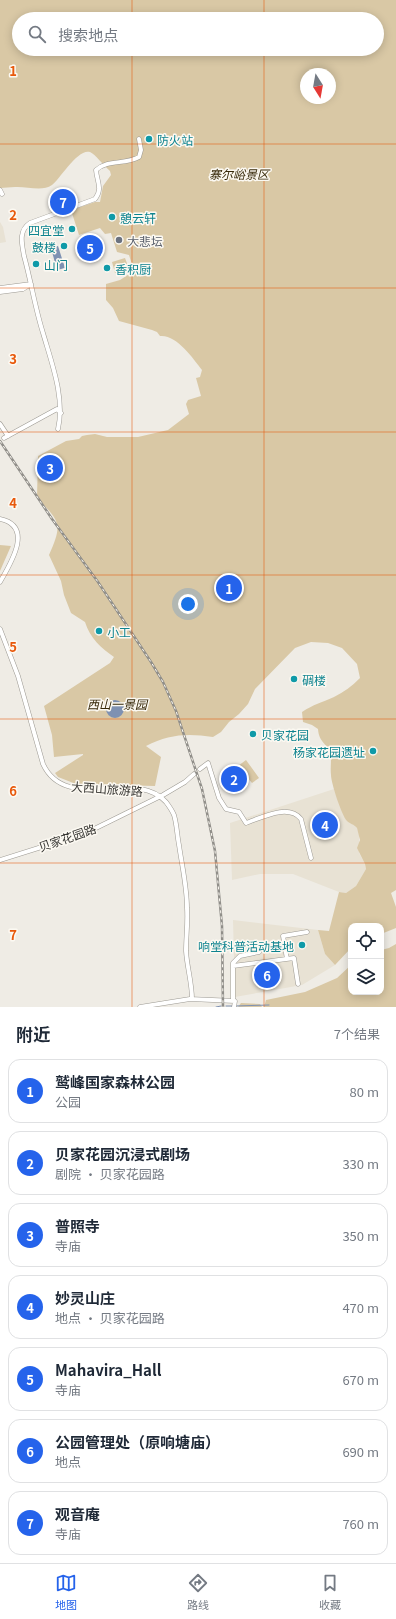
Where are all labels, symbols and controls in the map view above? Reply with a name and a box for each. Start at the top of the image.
search box [12,12,384,56]
icon: search [26,23,48,45]
text: 搜索地点 [58,24,118,45]
text: 1 [9,61,17,80]
north arrow [300,68,336,104]
place label: 防火站 [157,131,193,148]
marker: 防火站 [144,134,154,144]
park label: 寨尔峪景区 [209,165,271,182]
pin: 7 [50,187,76,217]
text: 2 [9,205,17,224]
place label: 憩云轩 [120,209,156,226]
marker: 憩云轩 [107,212,117,222]
place label: 四宜堂 [28,221,64,238]
marker: 四宜堂 [67,224,77,234]
place label: 大悲坛 [127,232,163,249]
pin: 5 [77,233,103,263]
marker: 大悲坛 [114,235,124,245]
place label: 鼓楼 [32,238,56,255]
marker: 鼓楼 [59,241,69,251]
place label: 山门 [44,256,68,273]
marker: 山门 [31,259,41,269]
place label: 香积厨 [115,260,151,277]
marker: 香积厨 [102,263,112,273]
text: 3 [9,349,17,368]
pin: 3 [37,453,63,483]
text: 4 [9,493,17,512]
pin: 1 [216,573,242,603]
your location [178,594,198,614]
place label: 小工 [107,623,131,640]
marker: 小工 [94,626,104,636]
text: 5 [9,637,17,656]
place label: 碉楼 [302,671,326,688]
marker: 碉楼 [289,674,299,684]
park label: 西山一景园 [87,695,149,712]
place label: 贝家花园 [261,726,309,743]
marker: 贝家花园 [248,729,258,739]
place label: 杨家花园遗址 [293,743,365,760]
marker: 杨家花园遗址 [368,746,378,756]
pin: 2 [221,764,247,794]
street label: 大西山旅游路 [70,777,144,799]
text: 6 [9,781,17,800]
pin: 4 [312,810,338,840]
street label: 贝家花园路 [36,819,98,855]
map controls [348,923,384,995]
button: locate [348,923,384,959]
text: 7 [9,925,17,944]
place label: 响堂科普活动基地 [198,937,294,954]
marker: 响堂科普活动基地 [297,940,307,950]
button: layers [348,959,384,995]
pin: 6 [254,960,280,990]
text: 附近 [16,1021,50,1046]
text: 7个结果 [334,1024,380,1043]
text: 鹫峰国家森林公园 [55,1071,175,1092]
text: 1 [26,1082,34,1101]
text: 80 m [350,1082,379,1101]
text: 公园 [55,1092,81,1111]
text: 贝家花园沉浸式剧场 [55,1143,190,1164]
text: 2 [26,1154,34,1173]
text: 330 m [342,1154,379,1173]
text: 剧院 · 贝家花园路 [55,1164,165,1183]
text: 普照寺 [55,1215,100,1236]
text: 3 [26,1226,34,1245]
text: 350 m [342,1226,379,1245]
text: 寺庙 [55,1236,81,1255]
text: 妙灵山庄 [55,1287,115,1308]
text: 4 [26,1298,34,1317]
text: 470 m [342,1298,379,1317]
text: 地点 · 贝家花园路 [55,1308,165,1327]
text: Mahavira_Hall [55,1359,161,1380]
text: 5 [26,1370,34,1389]
text: 670 m [342,1370,379,1389]
text: 寺庙 [55,1380,81,1399]
text: 公园管理处（原响塘庙） [55,1431,220,1452]
text: 6 [26,1442,34,1461]
text: 690 m [342,1442,379,1461]
text: 地点 [55,1452,81,1471]
text: 观音庵 [55,1503,100,1524]
text: 7 [26,1514,34,1533]
text: 760 m [342,1514,379,1533]
text: 寺庙 [55,1524,81,1543]
tab: 地图 [55,1572,77,1612]
tab: 路线 [187,1572,209,1612]
tab: 收藏 [319,1572,341,1612]

